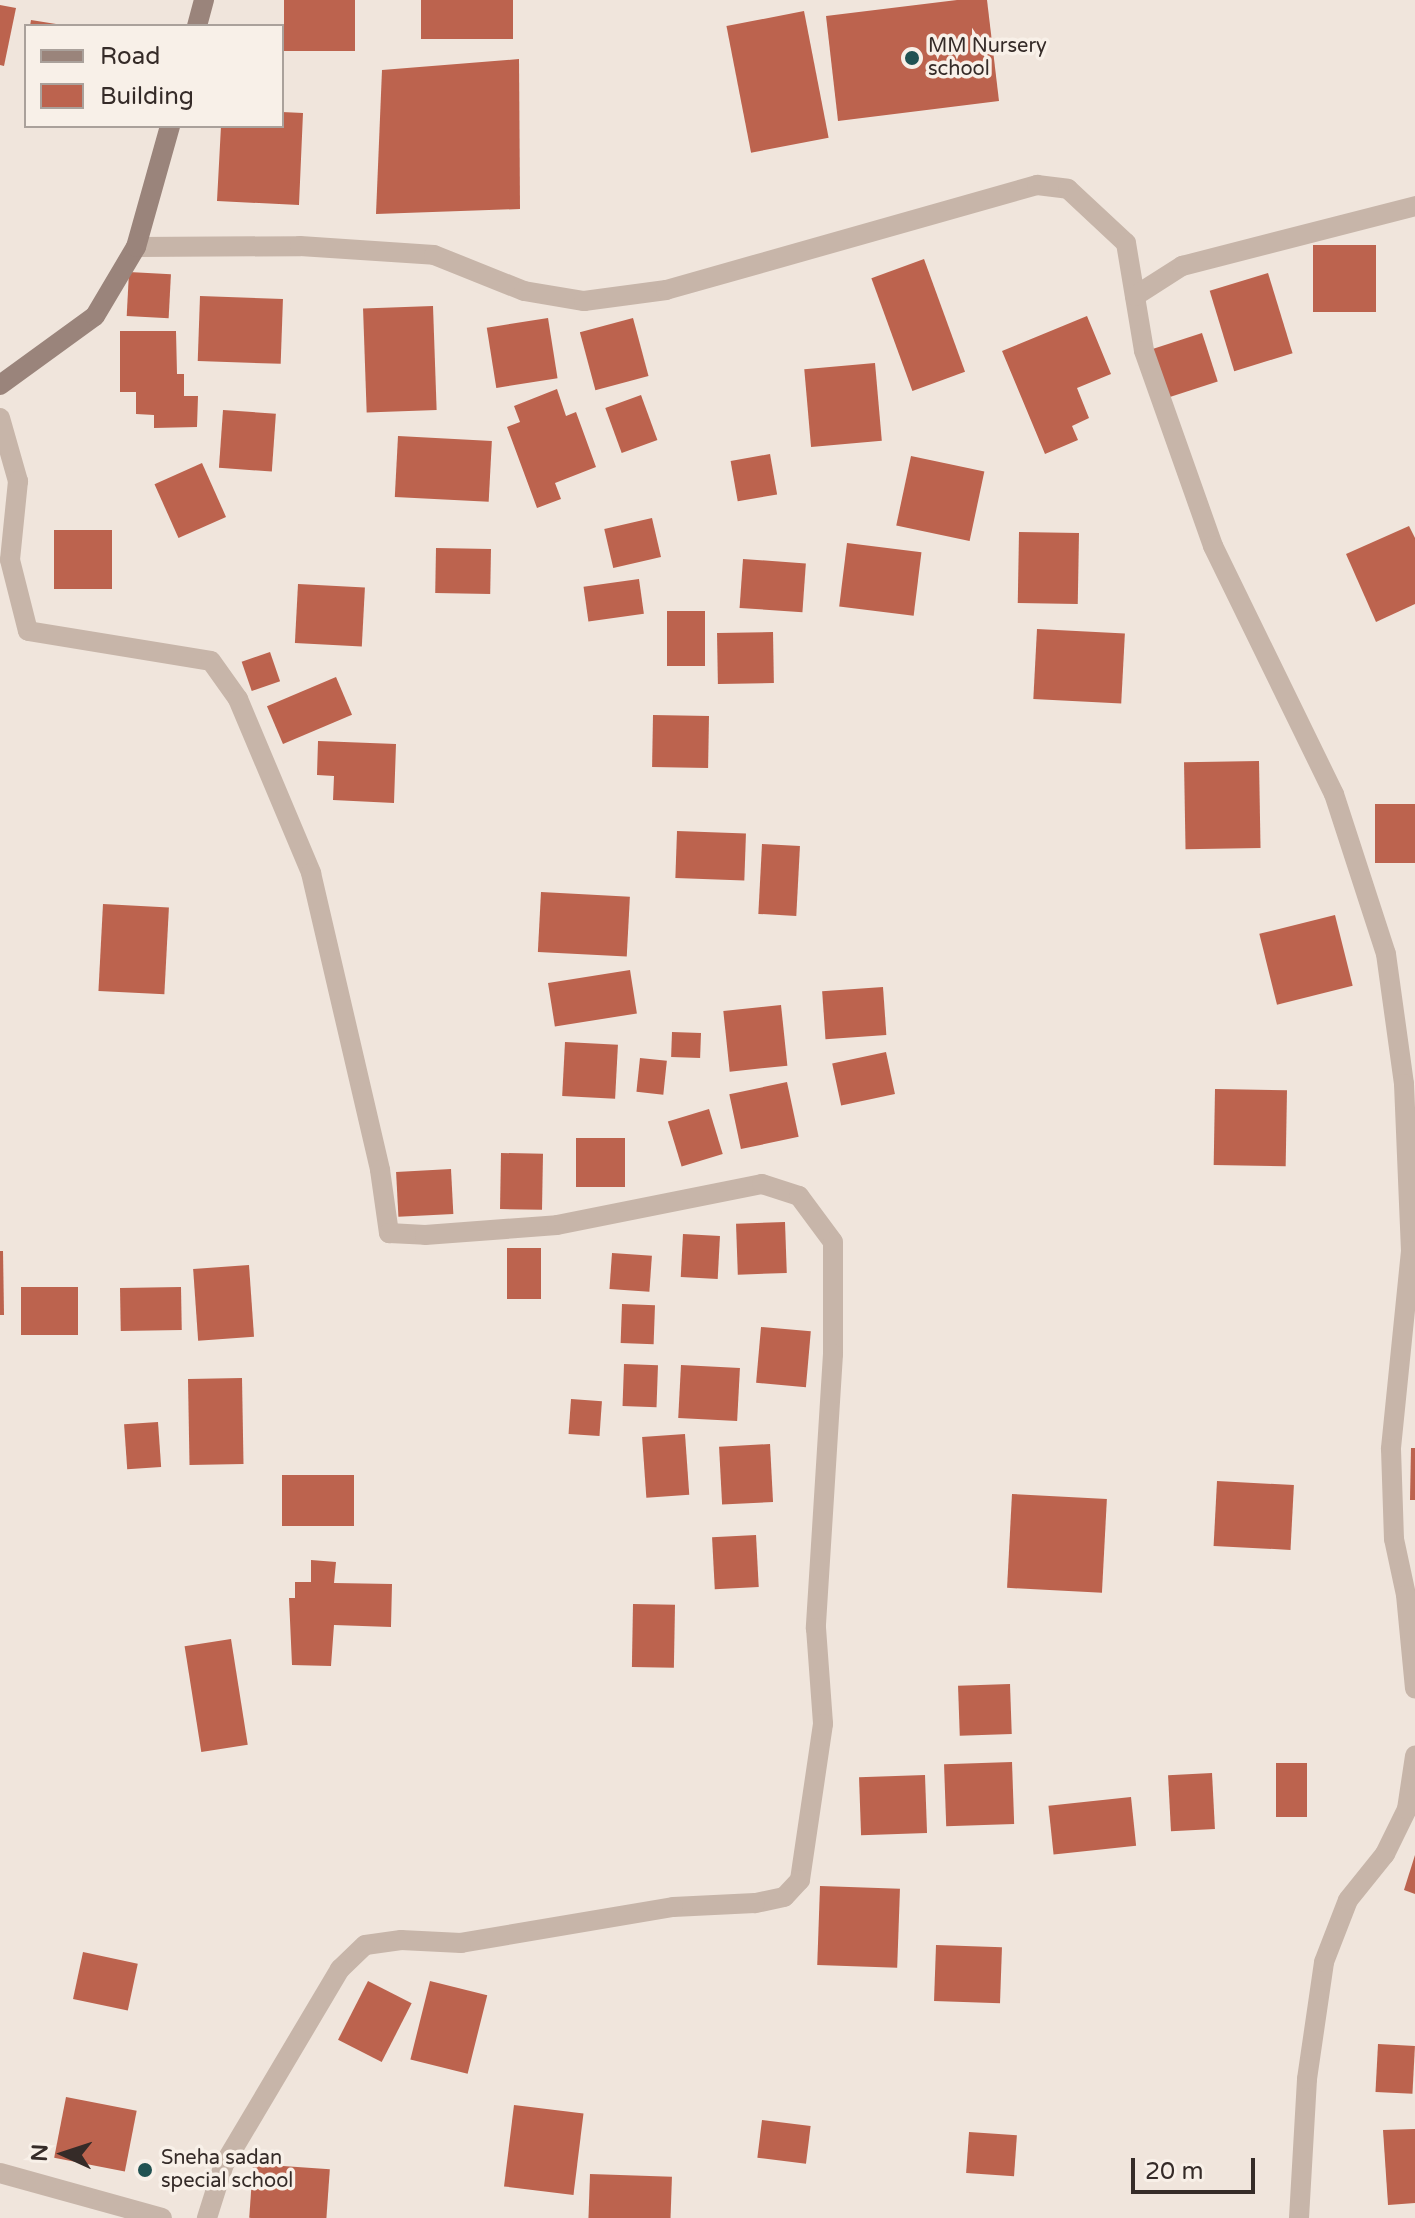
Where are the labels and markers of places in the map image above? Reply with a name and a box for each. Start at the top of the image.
place label: MM Nursery school [928,34,1047,81]
marker: MM Nursery school [903,49,921,67]
place label: Sneha sadan special school [161,2146,293,2193]
marker: Sneha sadan special school [136,2161,154,2179]

